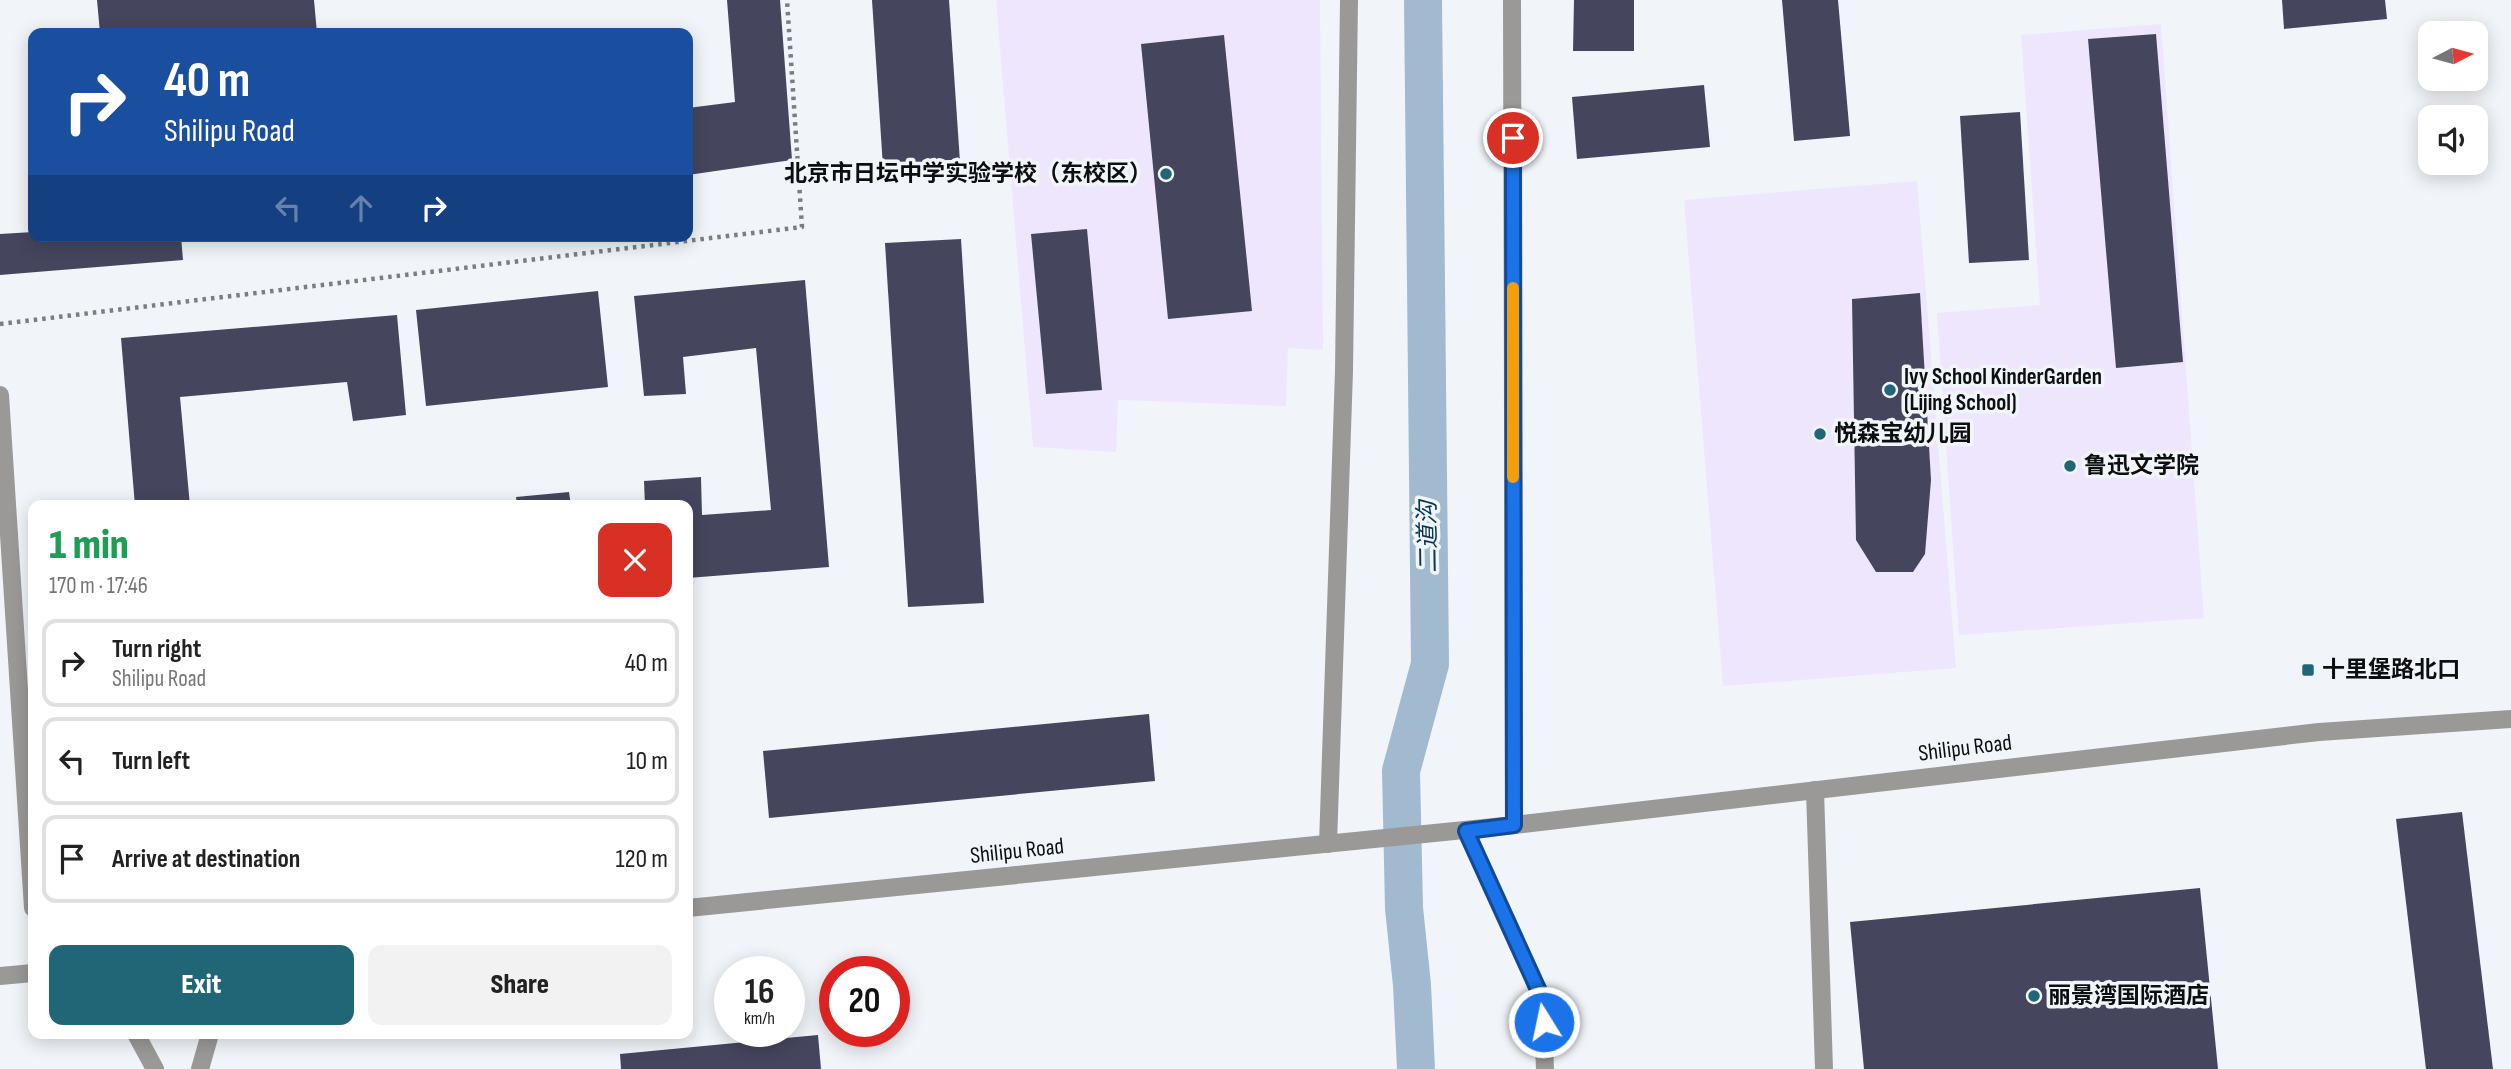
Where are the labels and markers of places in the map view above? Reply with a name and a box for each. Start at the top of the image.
pin [1483,108,1543,168]
place label: 北京市日坛中学实验学校（东校区） [784,160,1152,188]
marker: 北京市日坛中学实验学校（东校区） [1158,166,1174,182]
place label: Ivy School KinderGarden (Lijing School) [1904,363,2102,417]
marker: Ivy School KinderGarden (Lijing School) [1882,382,1898,398]
place label: 悦森宝幼儿园 [1834,420,1972,448]
marker: 悦森宝幼儿园 [1812,426,1828,442]
place label: 鲁迅文学院 [2084,452,2199,480]
marker: 鲁迅文学院 [2062,458,2078,474]
place label: 十里堡路北口 [2322,656,2460,684]
marker: 十里堡路北口 [2300,662,2316,678]
place label: 丽景湾国际酒店 [2048,982,2209,1010]
marker: 丽景湾国际酒店 [2026,988,2042,1004]

